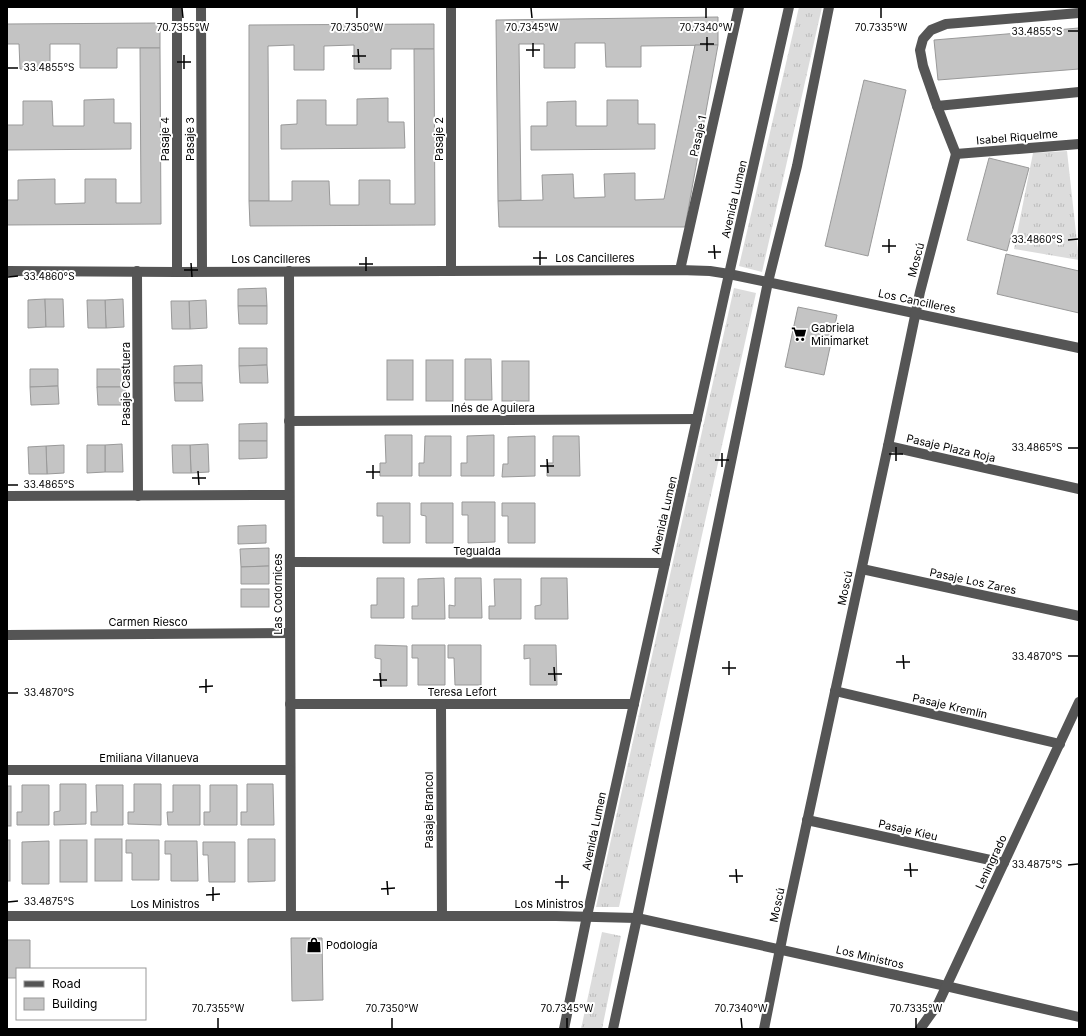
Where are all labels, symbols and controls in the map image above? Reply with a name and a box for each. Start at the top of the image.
text: 70.7355°W [157,21,209,33]
text: 70.7350°W [331,21,384,33]
text: 70.7345°W [506,21,559,33]
text: 70.7340°W [679,21,733,33]
text: 70.7335°W [855,21,907,33]
text: 33.4855°S [1012,25,1062,37]
text: 33.4855°S [24,61,74,73]
street label: Pasaje 1 [686,114,710,158]
street label: Pasaje 4 [158,117,172,161]
street label: Pasaje 3 [183,117,197,161]
street label: Pasaje 2 [432,117,446,161]
street label: Isabel Riquelme [976,126,1058,148]
street label: Avenida Lumen [718,159,750,239]
text: 33.4860°S [1011,233,1063,245]
street label: Moscú [905,241,927,279]
street label: Los Cancilleres [555,251,635,265]
street label: Los Cancilleres [231,252,311,266]
text: 33.4860°S [23,270,75,282]
street label: Los Cancilleres [877,286,957,316]
place label: Gabriela Minimarket [811,321,869,348]
supermarket icon: Gabriela Minimarket [790,325,808,343]
street label: Pasaje Castuera [119,342,133,426]
street label: Inés de Aguilera [451,401,535,415]
street label: Pasaje Plaza Roja [905,431,997,465]
text: 33.4865°S [1012,441,1062,453]
street label: Avenida Lumen [648,475,680,555]
text: 33.4865°S [24,478,74,490]
street label: Tegualda [453,544,501,558]
street label: Las Codornices [271,553,285,635]
street label: Pasaje Los Zares [928,565,1018,597]
street label: Moscú [834,569,856,607]
street label: Carmen Riesco [108,615,188,629]
text: 33.4870°S [1012,650,1062,662]
street label: Teresa Lefort [428,685,497,699]
text: 33.4870°S [24,686,74,698]
street label: Pasaje Kremlin [911,691,989,721]
street label: Emiliana Villanueva [99,751,199,765]
street label: Pasaje Brancol [422,772,436,848]
street label: Avenida Lumen [579,791,609,871]
street label: Pasaje Kieu [877,816,939,844]
street label: Leningrado [972,832,1010,892]
text: 33.4875°S [1012,858,1062,870]
street label: Moscú [766,886,788,924]
text: 33.4875°S [24,895,74,907]
street label: Los Ministros [130,897,200,911]
street label: Los Ministros [514,897,584,911]
shop icon: Podología [305,936,323,954]
place label: Podología [326,938,378,952]
street label: Los Ministros [835,942,905,972]
legend [16,968,146,1020]
text: Road [52,976,81,991]
text: Building [52,996,97,1011]
text: 70.7355°W [192,1002,244,1014]
text: 70.7350°W [366,1002,419,1014]
text: 70.7345°W [541,1002,594,1014]
text: 70.7340°W [714,1002,768,1014]
text: 70.7335°W [890,1002,942,1014]

